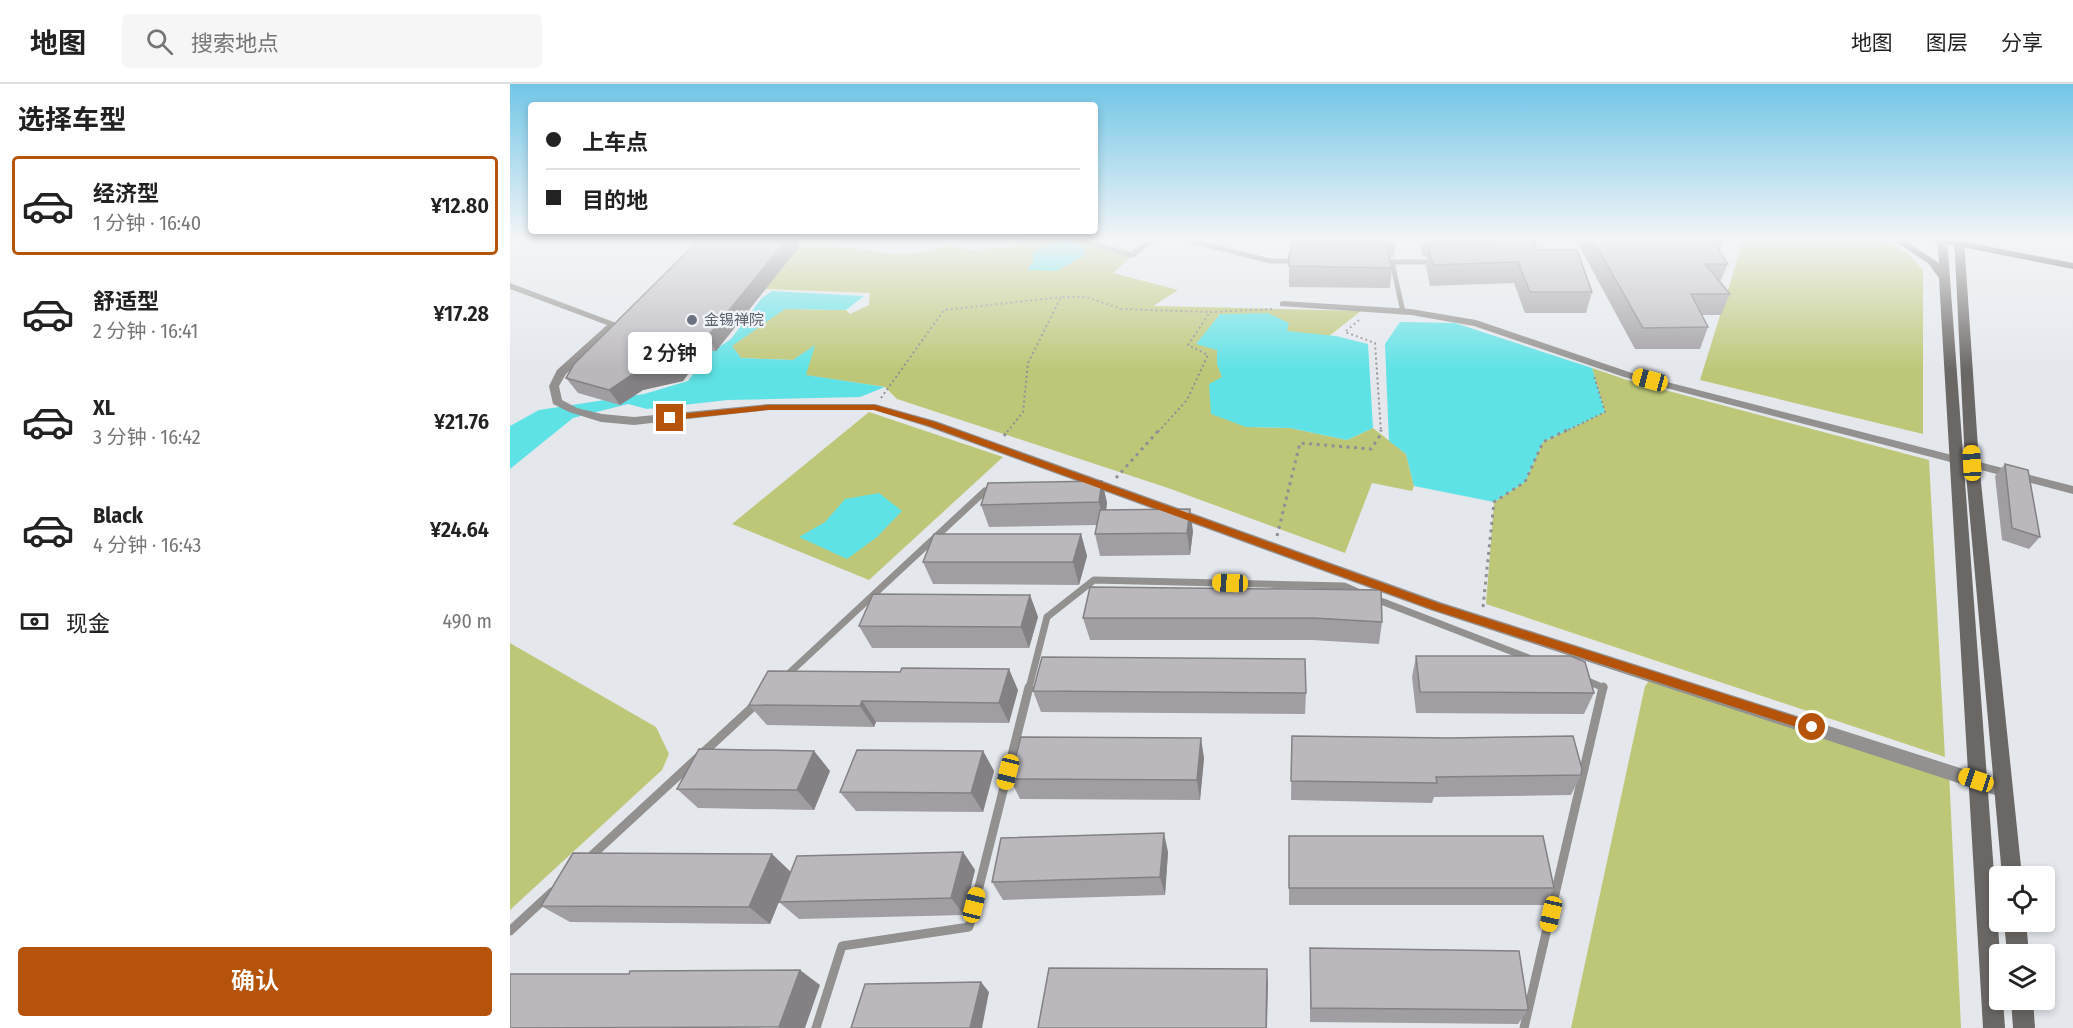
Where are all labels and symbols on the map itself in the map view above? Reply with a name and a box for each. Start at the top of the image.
place label: 金锡禅院 [704,311,764,329]
marker: 金锡禅院 [685,313,699,327]
callout: 2 分钟 [628,331,712,373]
car [1630,367,1670,393]
route end [656,404,683,431]
car [1962,445,1982,481]
car [1212,573,1248,593]
route start [1798,713,1825,740]
car [995,752,1021,792]
car [1956,766,1996,794]
car [961,885,987,925]
car [1538,894,1564,934]

